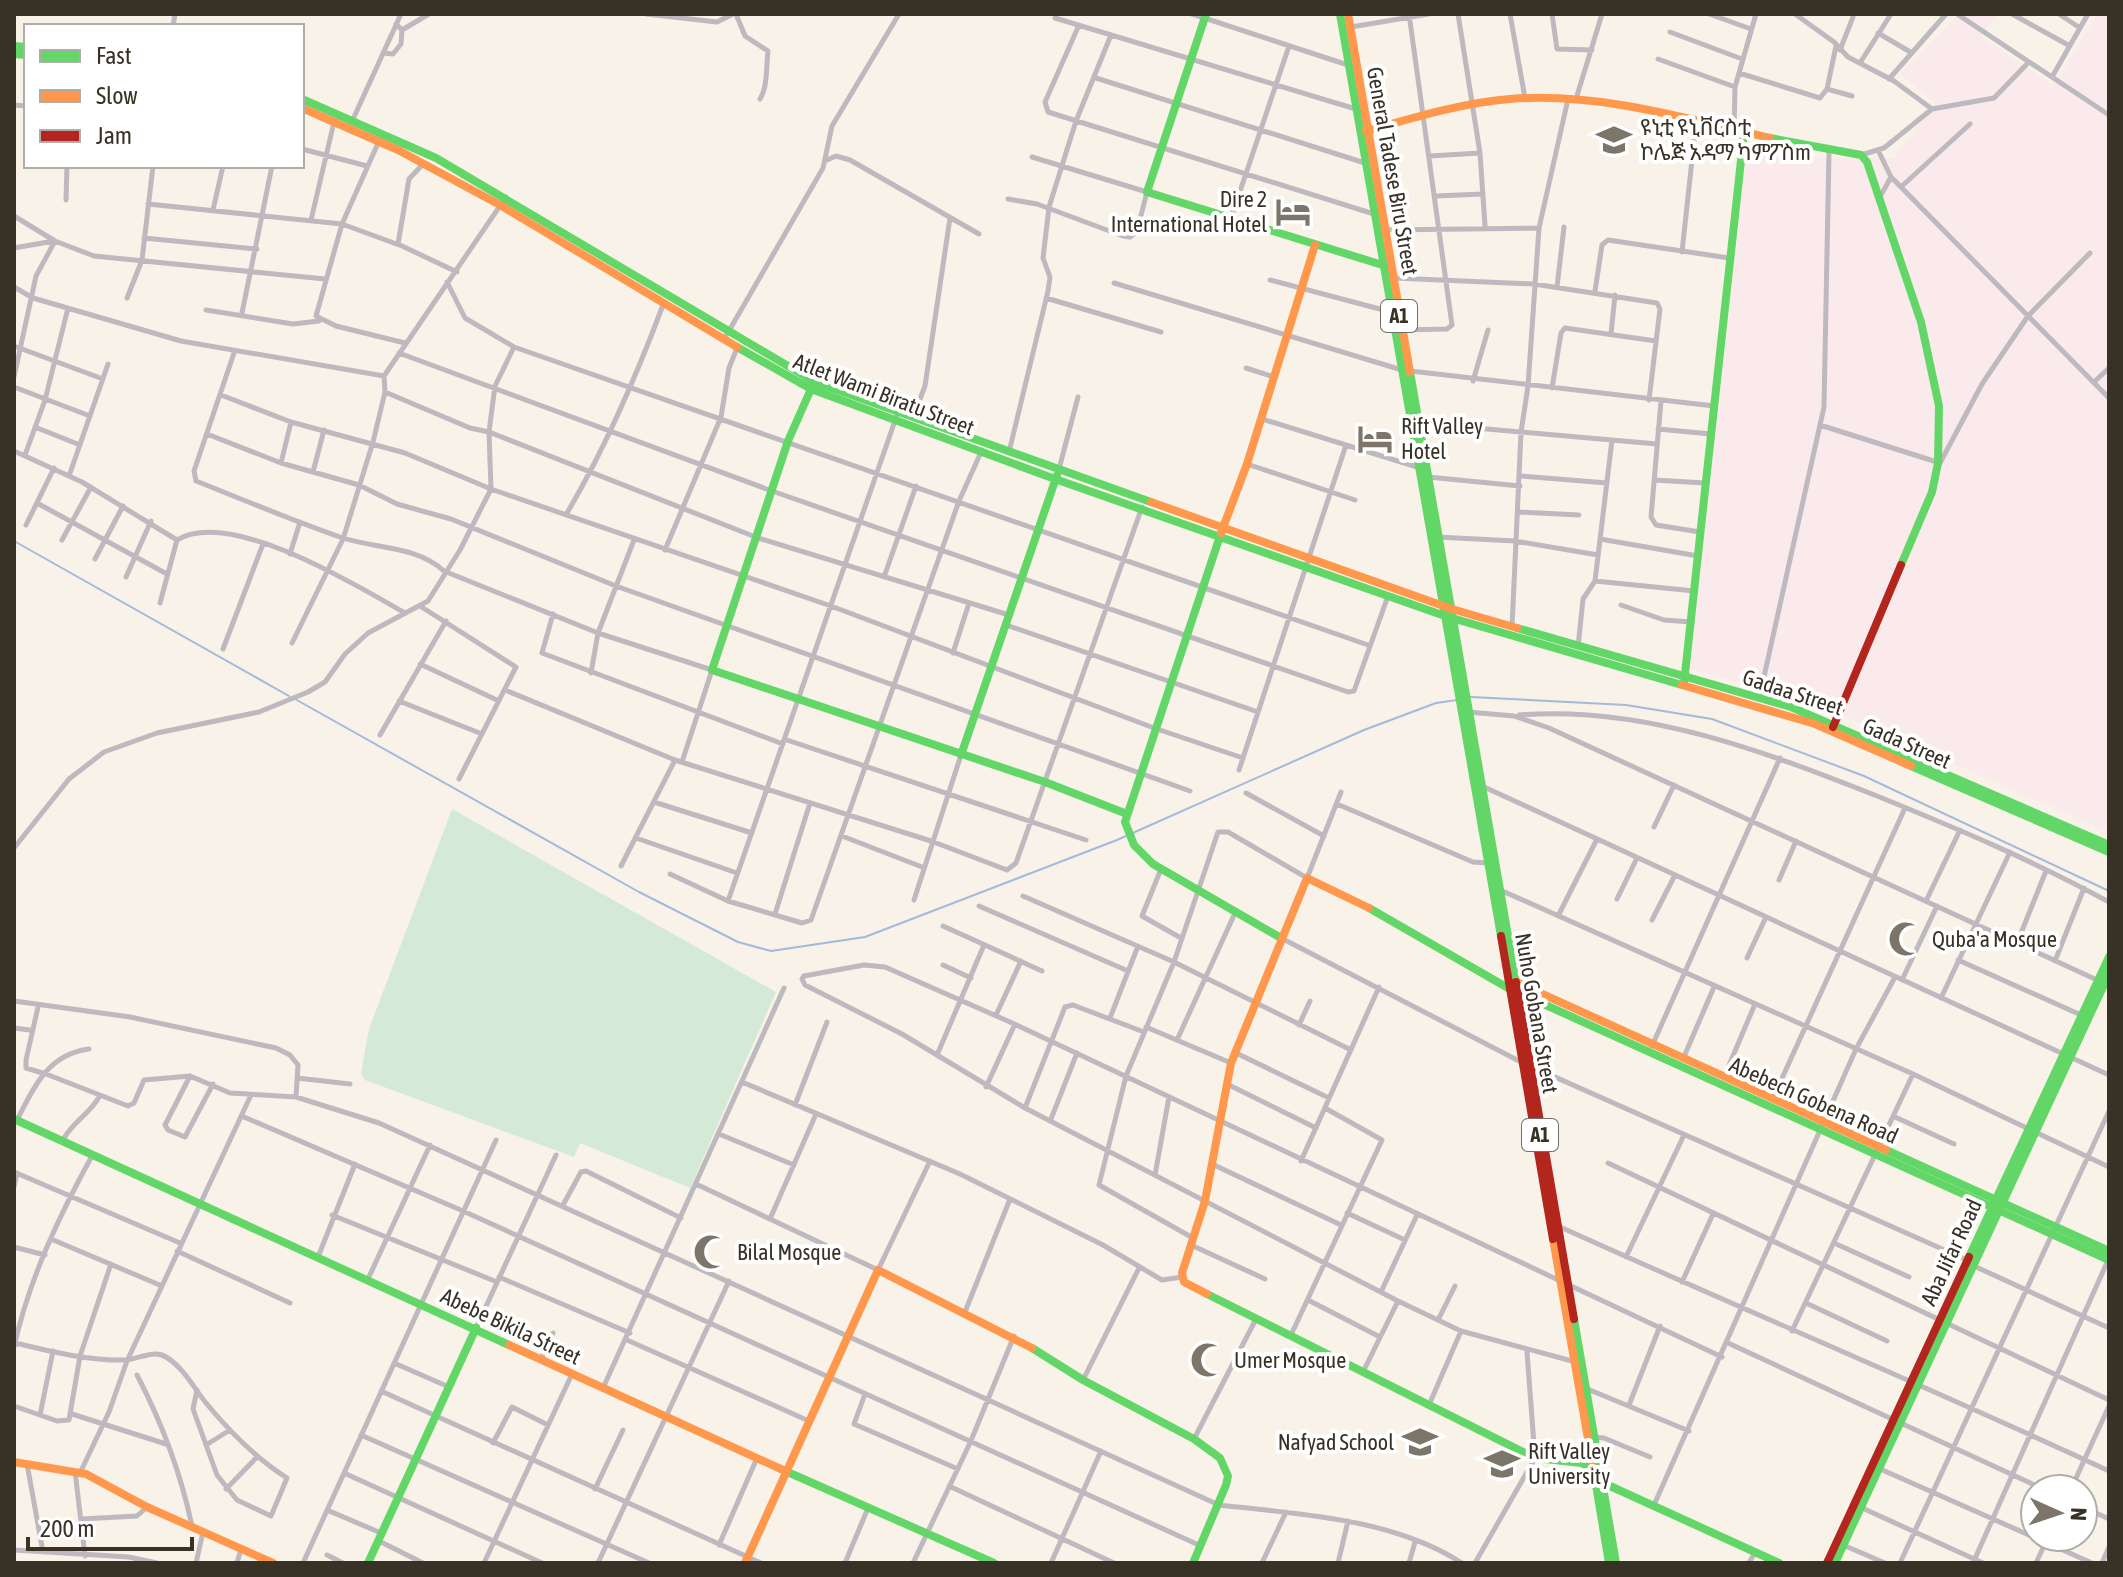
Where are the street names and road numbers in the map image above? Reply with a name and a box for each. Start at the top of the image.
street label: General Tadese Biru Street [1362,65,1424,277]
road number: A1 [1381,300,1417,332]
street label: Atlet Wami Biratu Street [790,348,978,440]
street label: Gadaa Street [1739,664,1847,720]
street label: Gada Street [1859,712,1955,774]
street label: Nuho Gobana Street [1510,931,1564,1095]
street label: Abebech Gobena Road [1726,1051,1902,1149]
road number: A1 [1522,1119,1558,1151]
street label: Aba Jifar Road [1915,1195,1987,1309]
street label: Abebe Bikila Street [437,1282,585,1370]

